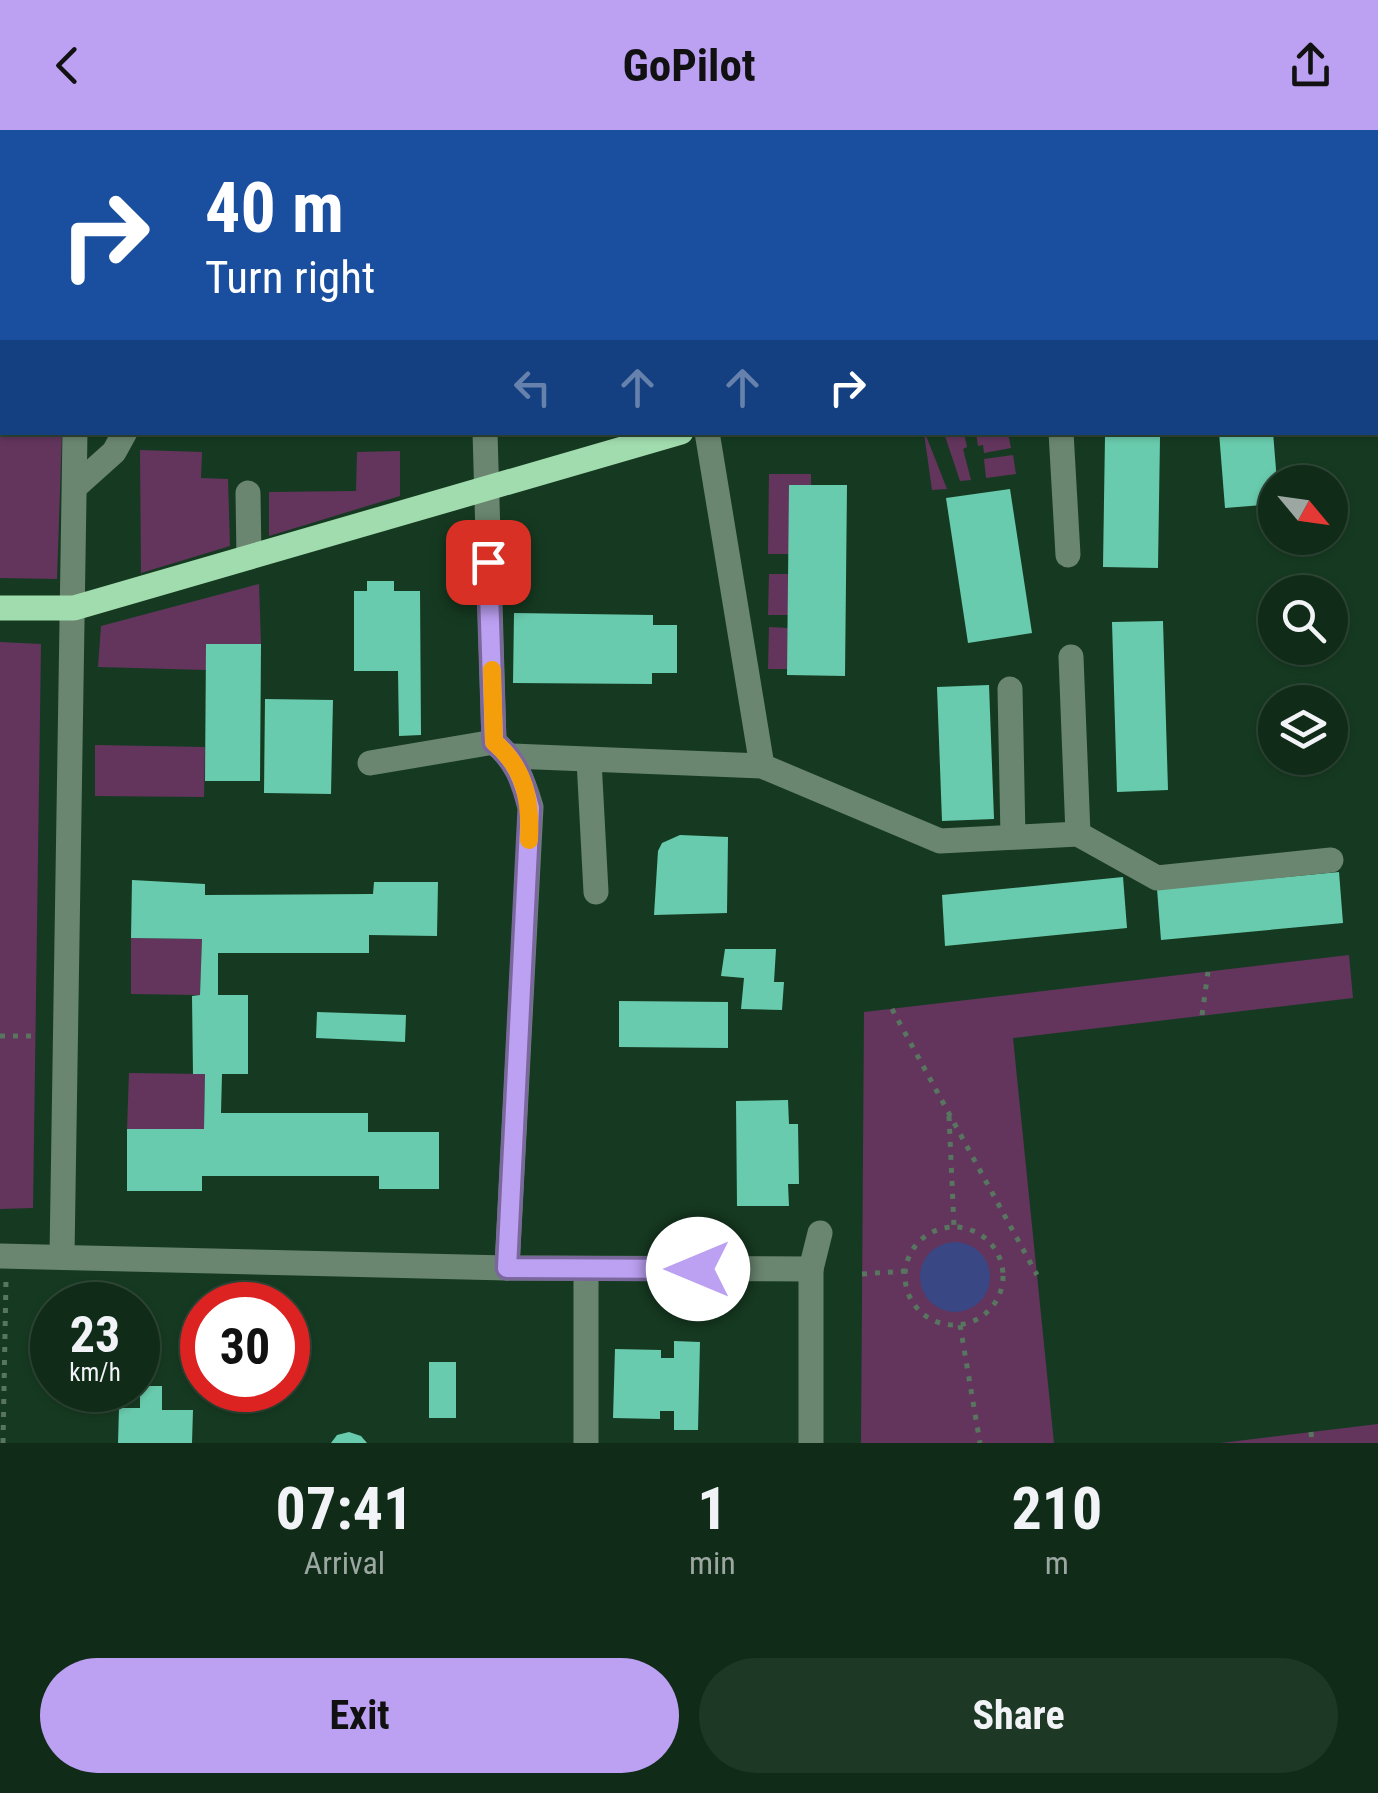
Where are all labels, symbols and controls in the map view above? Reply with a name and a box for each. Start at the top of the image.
icon: back [40,38,95,93]
icon: share [1283,38,1338,93]
text: GoPilot [622,39,756,92]
text: 40 m [205,167,344,249]
icon: right [40,170,170,300]
text: Turn right [205,251,375,304]
icon: left [505,360,560,415]
icon: ahead [610,360,665,415]
icon: ahead [715,360,770,415]
icon: right [820,360,875,415]
north arrow [1258,465,1348,555]
map controls [1258,465,1348,775]
pin [446,520,531,605]
icon: arrive [461,535,516,590]
button: search [1258,575,1348,665]
button: layers [1258,685,1348,775]
position arrow [646,1217,750,1321]
speed limit sign: 30 [180,1282,310,1412]
text: 23 [70,1306,120,1364]
text: km/h [69,1358,121,1387]
text: 07:41 [276,1473,413,1544]
text: 1 [697,1473,728,1544]
text: 210 [1011,1473,1102,1544]
text: Arrival [304,1544,385,1582]
text: min [689,1544,736,1582]
text: m [1045,1544,1069,1582]
button: Exit [40,1658,679,1773]
button: Share [699,1658,1338,1773]

